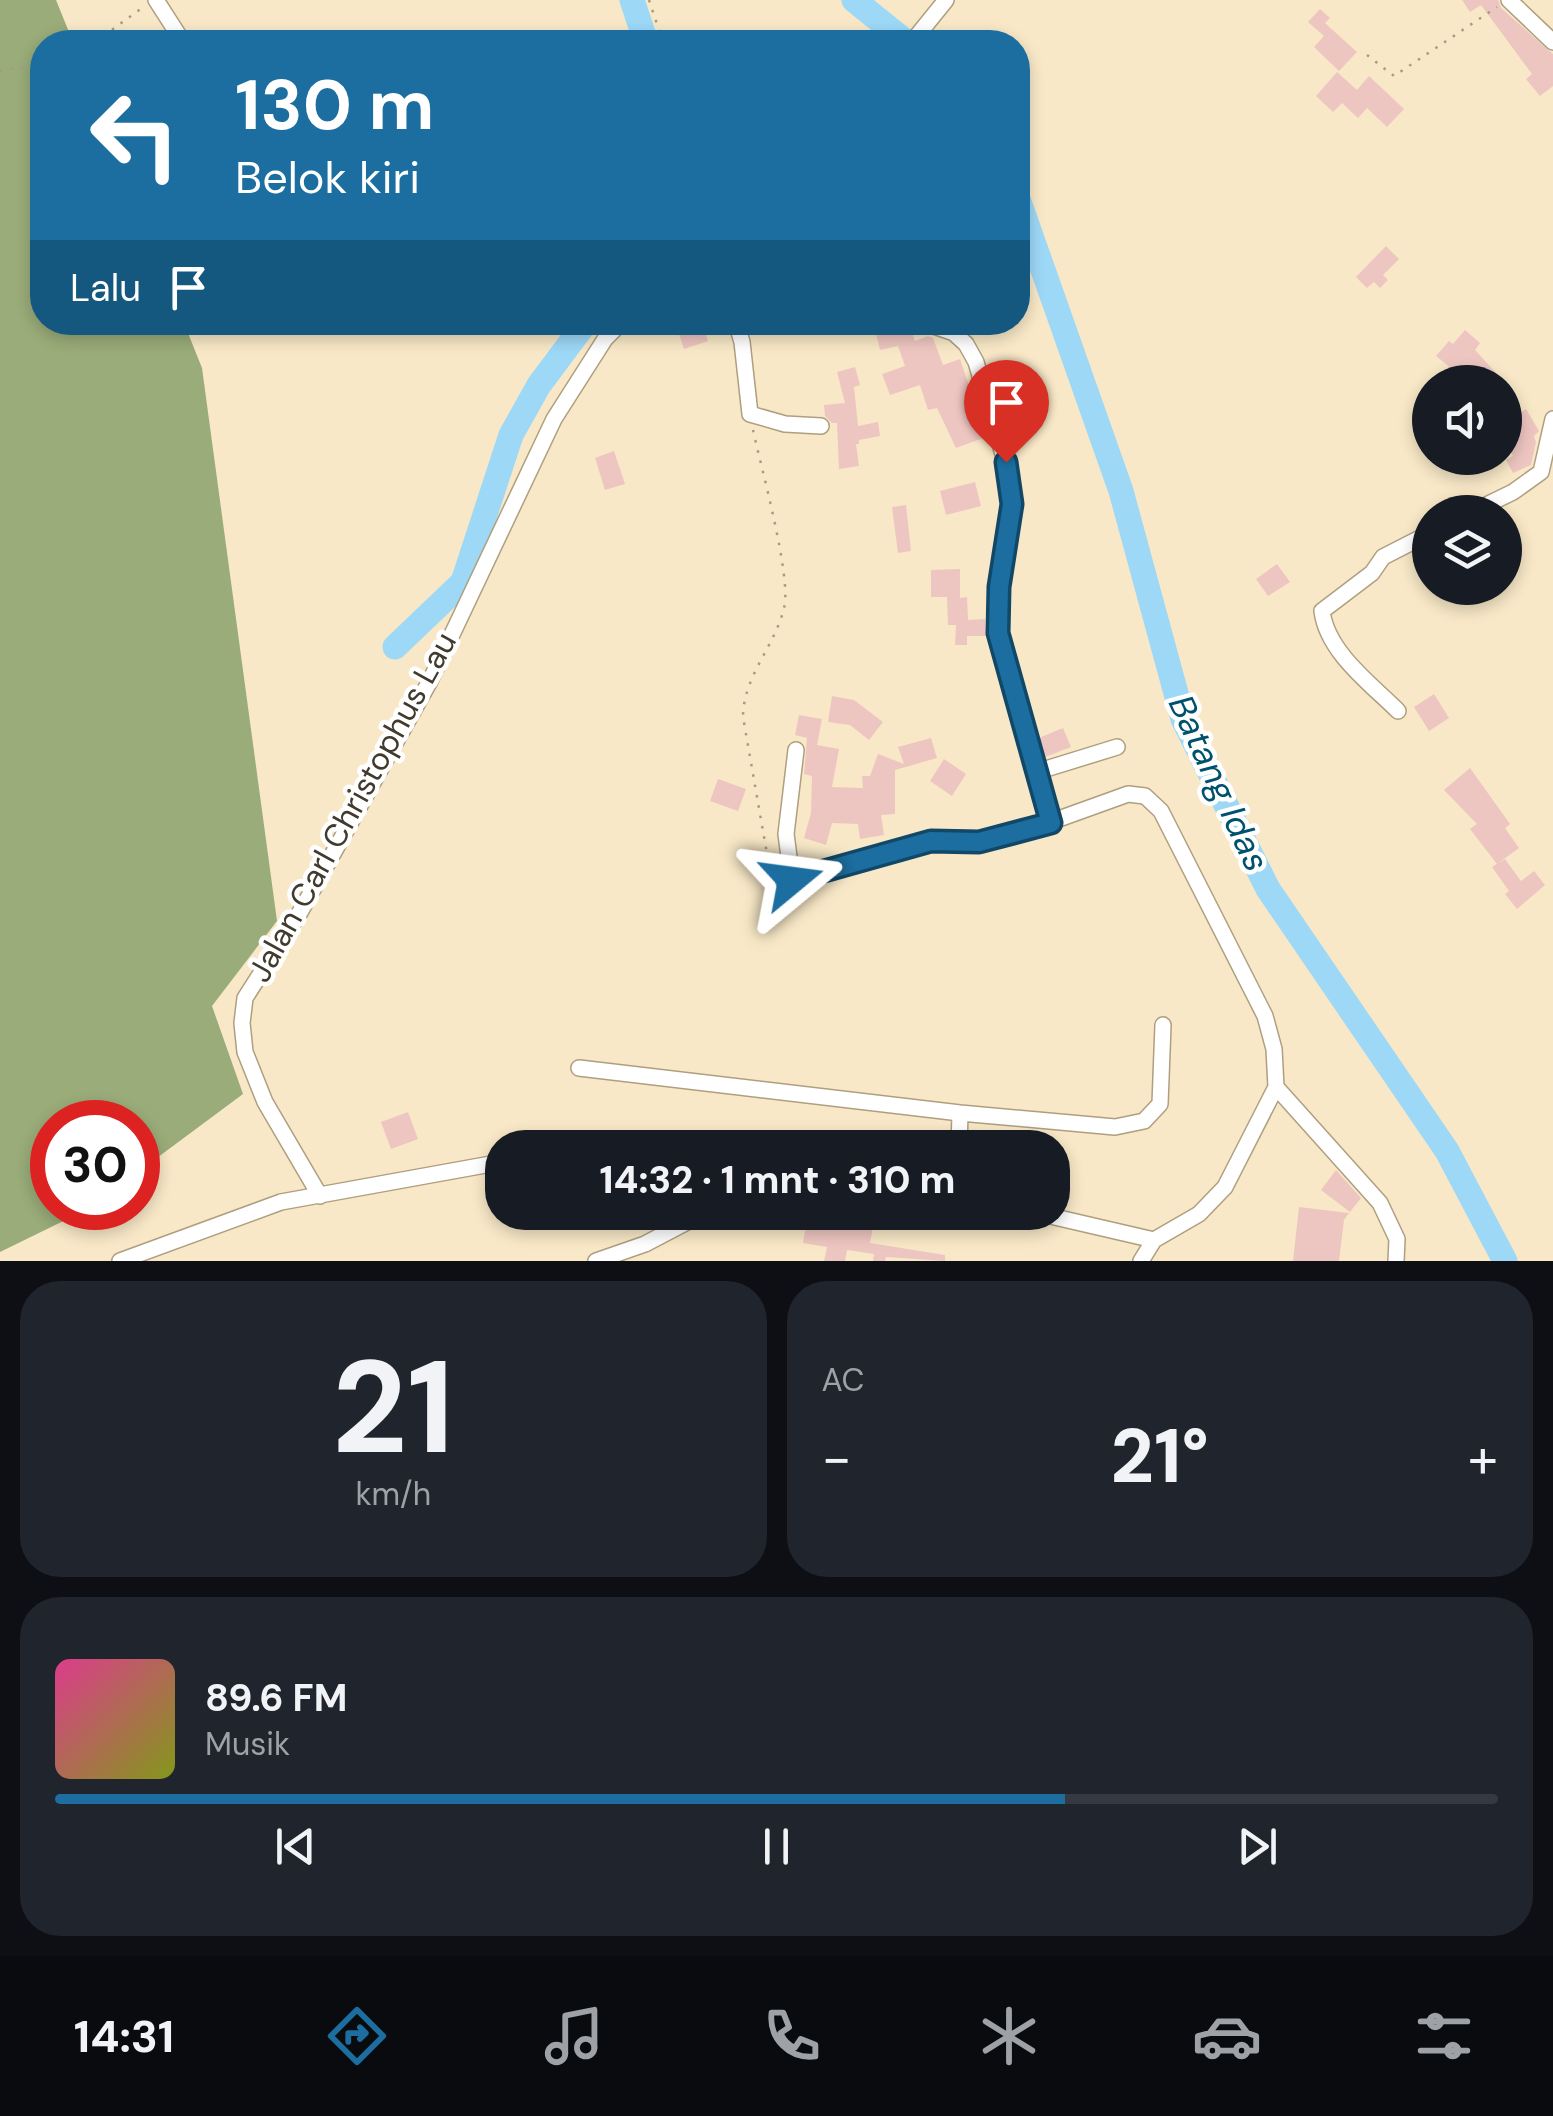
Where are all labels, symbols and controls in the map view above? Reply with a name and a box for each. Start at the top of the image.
text: 130 m [235,60,434,151]
icon: left [70,70,200,200]
text: Belok kiri [235,148,420,207]
icon: arrive [161,260,216,315]
text: Lalu [70,263,141,313]
pin [964,360,1049,463]
map controls [1412,365,1522,605]
button: sound [1412,365,1522,475]
icon: arrive [979,375,1034,430]
button: layers [1412,495,1522,605]
street label: Jalan Carl Christophus Lau [238,625,466,989]
water label: Batang Idas [1158,687,1280,879]
position arrow [740,828,844,932]
speed limit sign: 30 [30,1100,160,1230]
text: 14:32 · 1 mnt · 310 m [600,1155,955,1205]
text: 21 [332,1323,454,1492]
text: AC [822,1359,864,1401]
text: 21° [1111,1408,1209,1505]
text: − [822,1422,852,1494]
text: + [1468,1422,1498,1494]
text: km/h [355,1473,431,1515]
text: 89.6 FM [205,1673,347,1723]
text: Musik [205,1723,290,1765]
icon: previous [268,1819,323,1874]
icon: pause [749,1819,804,1874]
icon: next [1230,1819,1285,1874]
icon: directions [322,2001,392,2071]
icon: music [539,2001,609,2071]
icon: phone [757,2001,827,2071]
icon: climate [974,2001,1044,2071]
icon: car [1192,2001,1262,2071]
icon: filters [1409,2001,1479,2071]
text: 14:31 [74,2007,174,2066]

